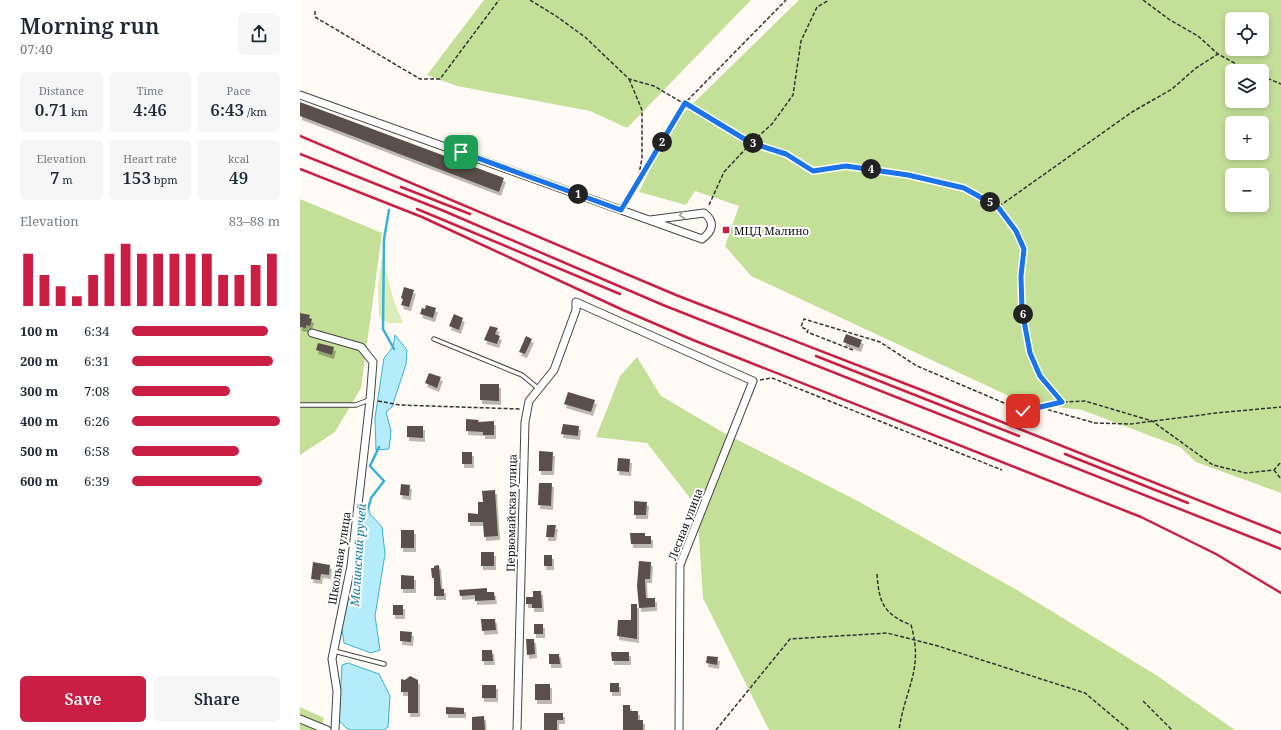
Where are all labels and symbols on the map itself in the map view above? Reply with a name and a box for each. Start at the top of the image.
pin: 2 [652,132,672,152]
pin: 3 [743,133,763,153]
pin [444,135,478,169]
pin: 4 [861,159,881,179]
pin: 1 [568,184,588,204]
pin: 5 [980,192,1000,212]
one-way arrow [679,210,686,219]
place label: МЦД Малино [734,223,809,238]
marker: МЦД Малино [721,225,731,235]
pin: 6 [1013,304,1033,324]
pin [1006,394,1040,428]
street label: Первомайская улица [502,454,520,572]
street label: Лесная улица [664,486,706,562]
water label: Малинский ручей [346,503,370,608]
street label: Школьная улица [324,510,354,606]

